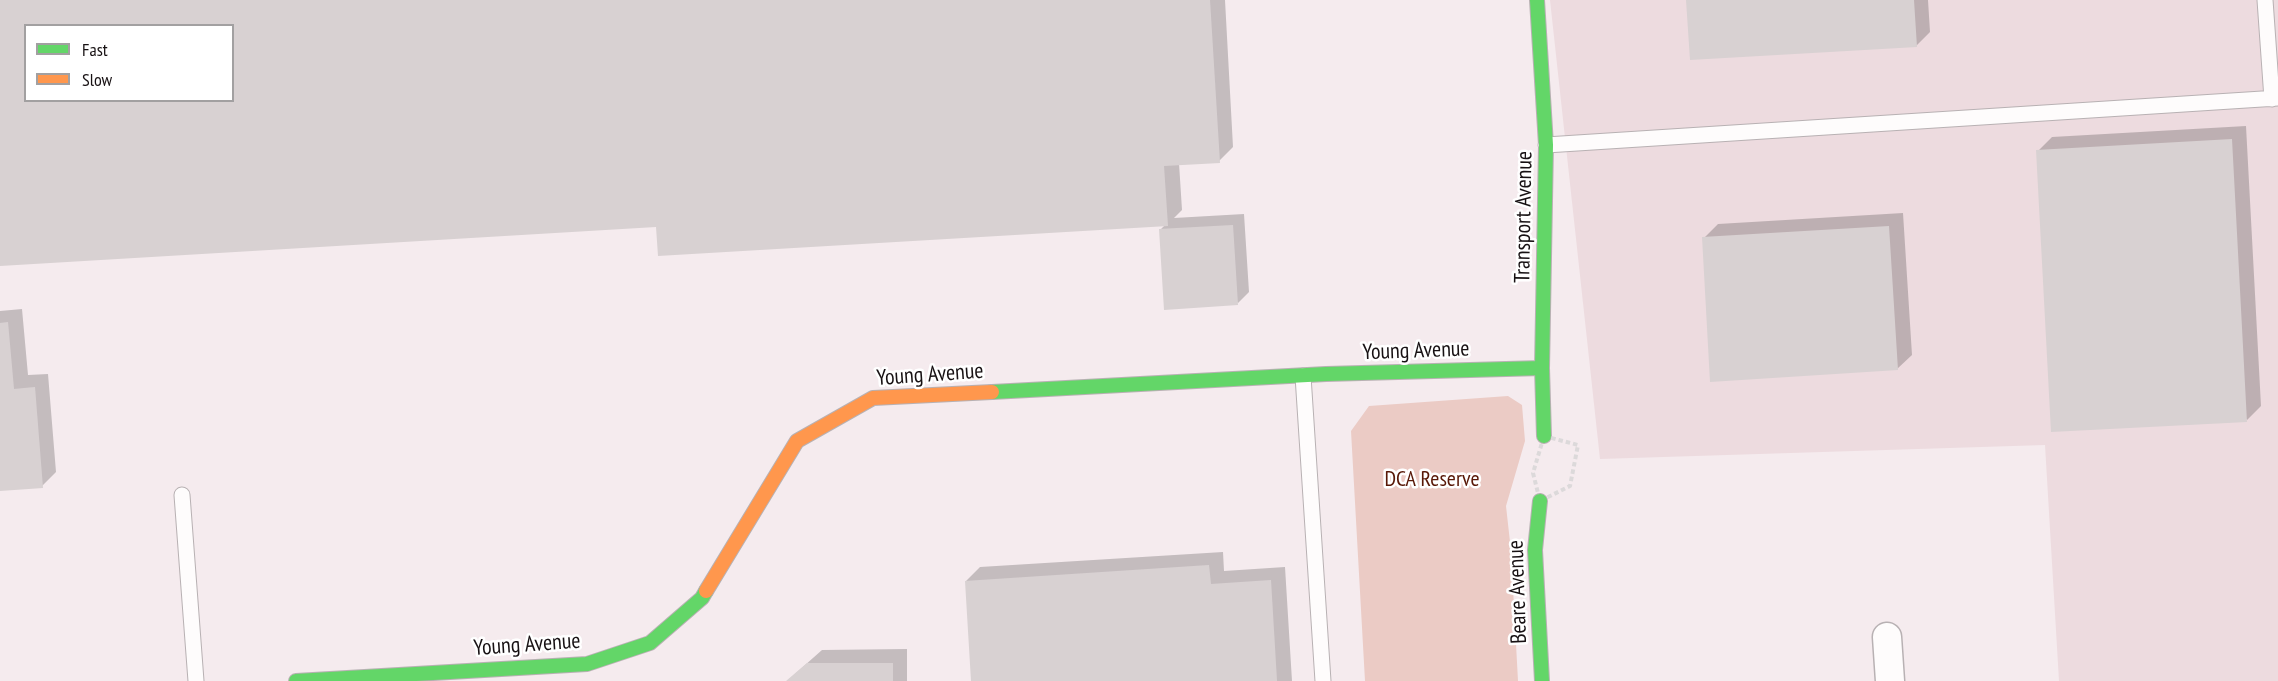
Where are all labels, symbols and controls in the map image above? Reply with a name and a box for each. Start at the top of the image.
legend [24,24,234,102]
text: Fast [82,38,108,61]
text: Slow [82,68,112,91]
street label: Transport Avenue [1510,151,1538,283]
street label: Young Avenue [1362,336,1470,366]
street label: Young Avenue [876,358,984,392]
park label: DCA Reserve [1384,467,1480,493]
street label: Beare Avenue [1503,540,1533,644]
street label: Young Avenue [473,628,581,662]

